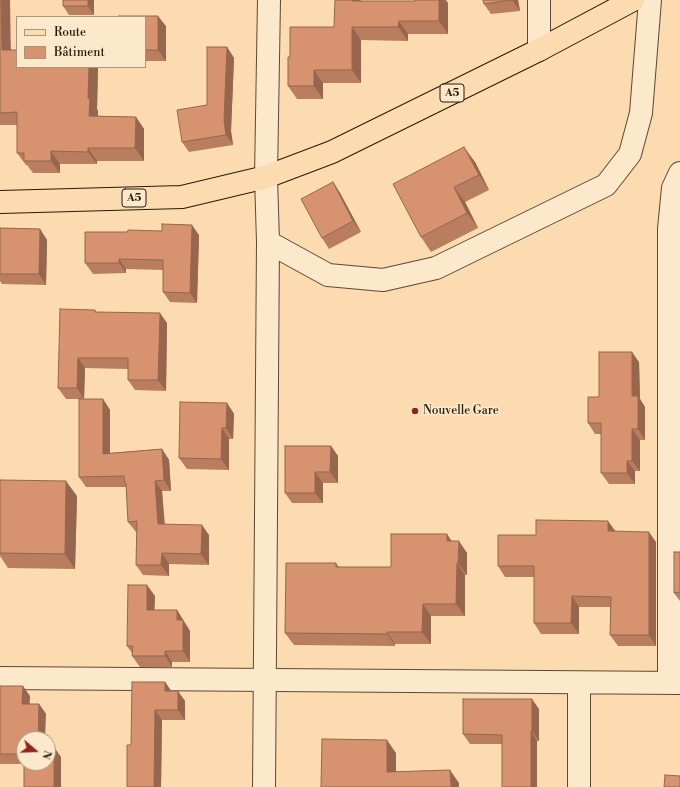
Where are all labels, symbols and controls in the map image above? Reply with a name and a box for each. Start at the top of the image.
legend [16,16,146,68]
text: Route [54,25,86,40]
text: Bâtiment [54,45,105,60]
road number: A5 [440,84,464,102]
road number: A5 [122,189,146,207]
place label: Nouvelle Gare [423,404,499,418]
marker: Nouvelle Gare [410,406,420,416]
north arrow [16,731,56,771]
text: N [38,748,54,761]

